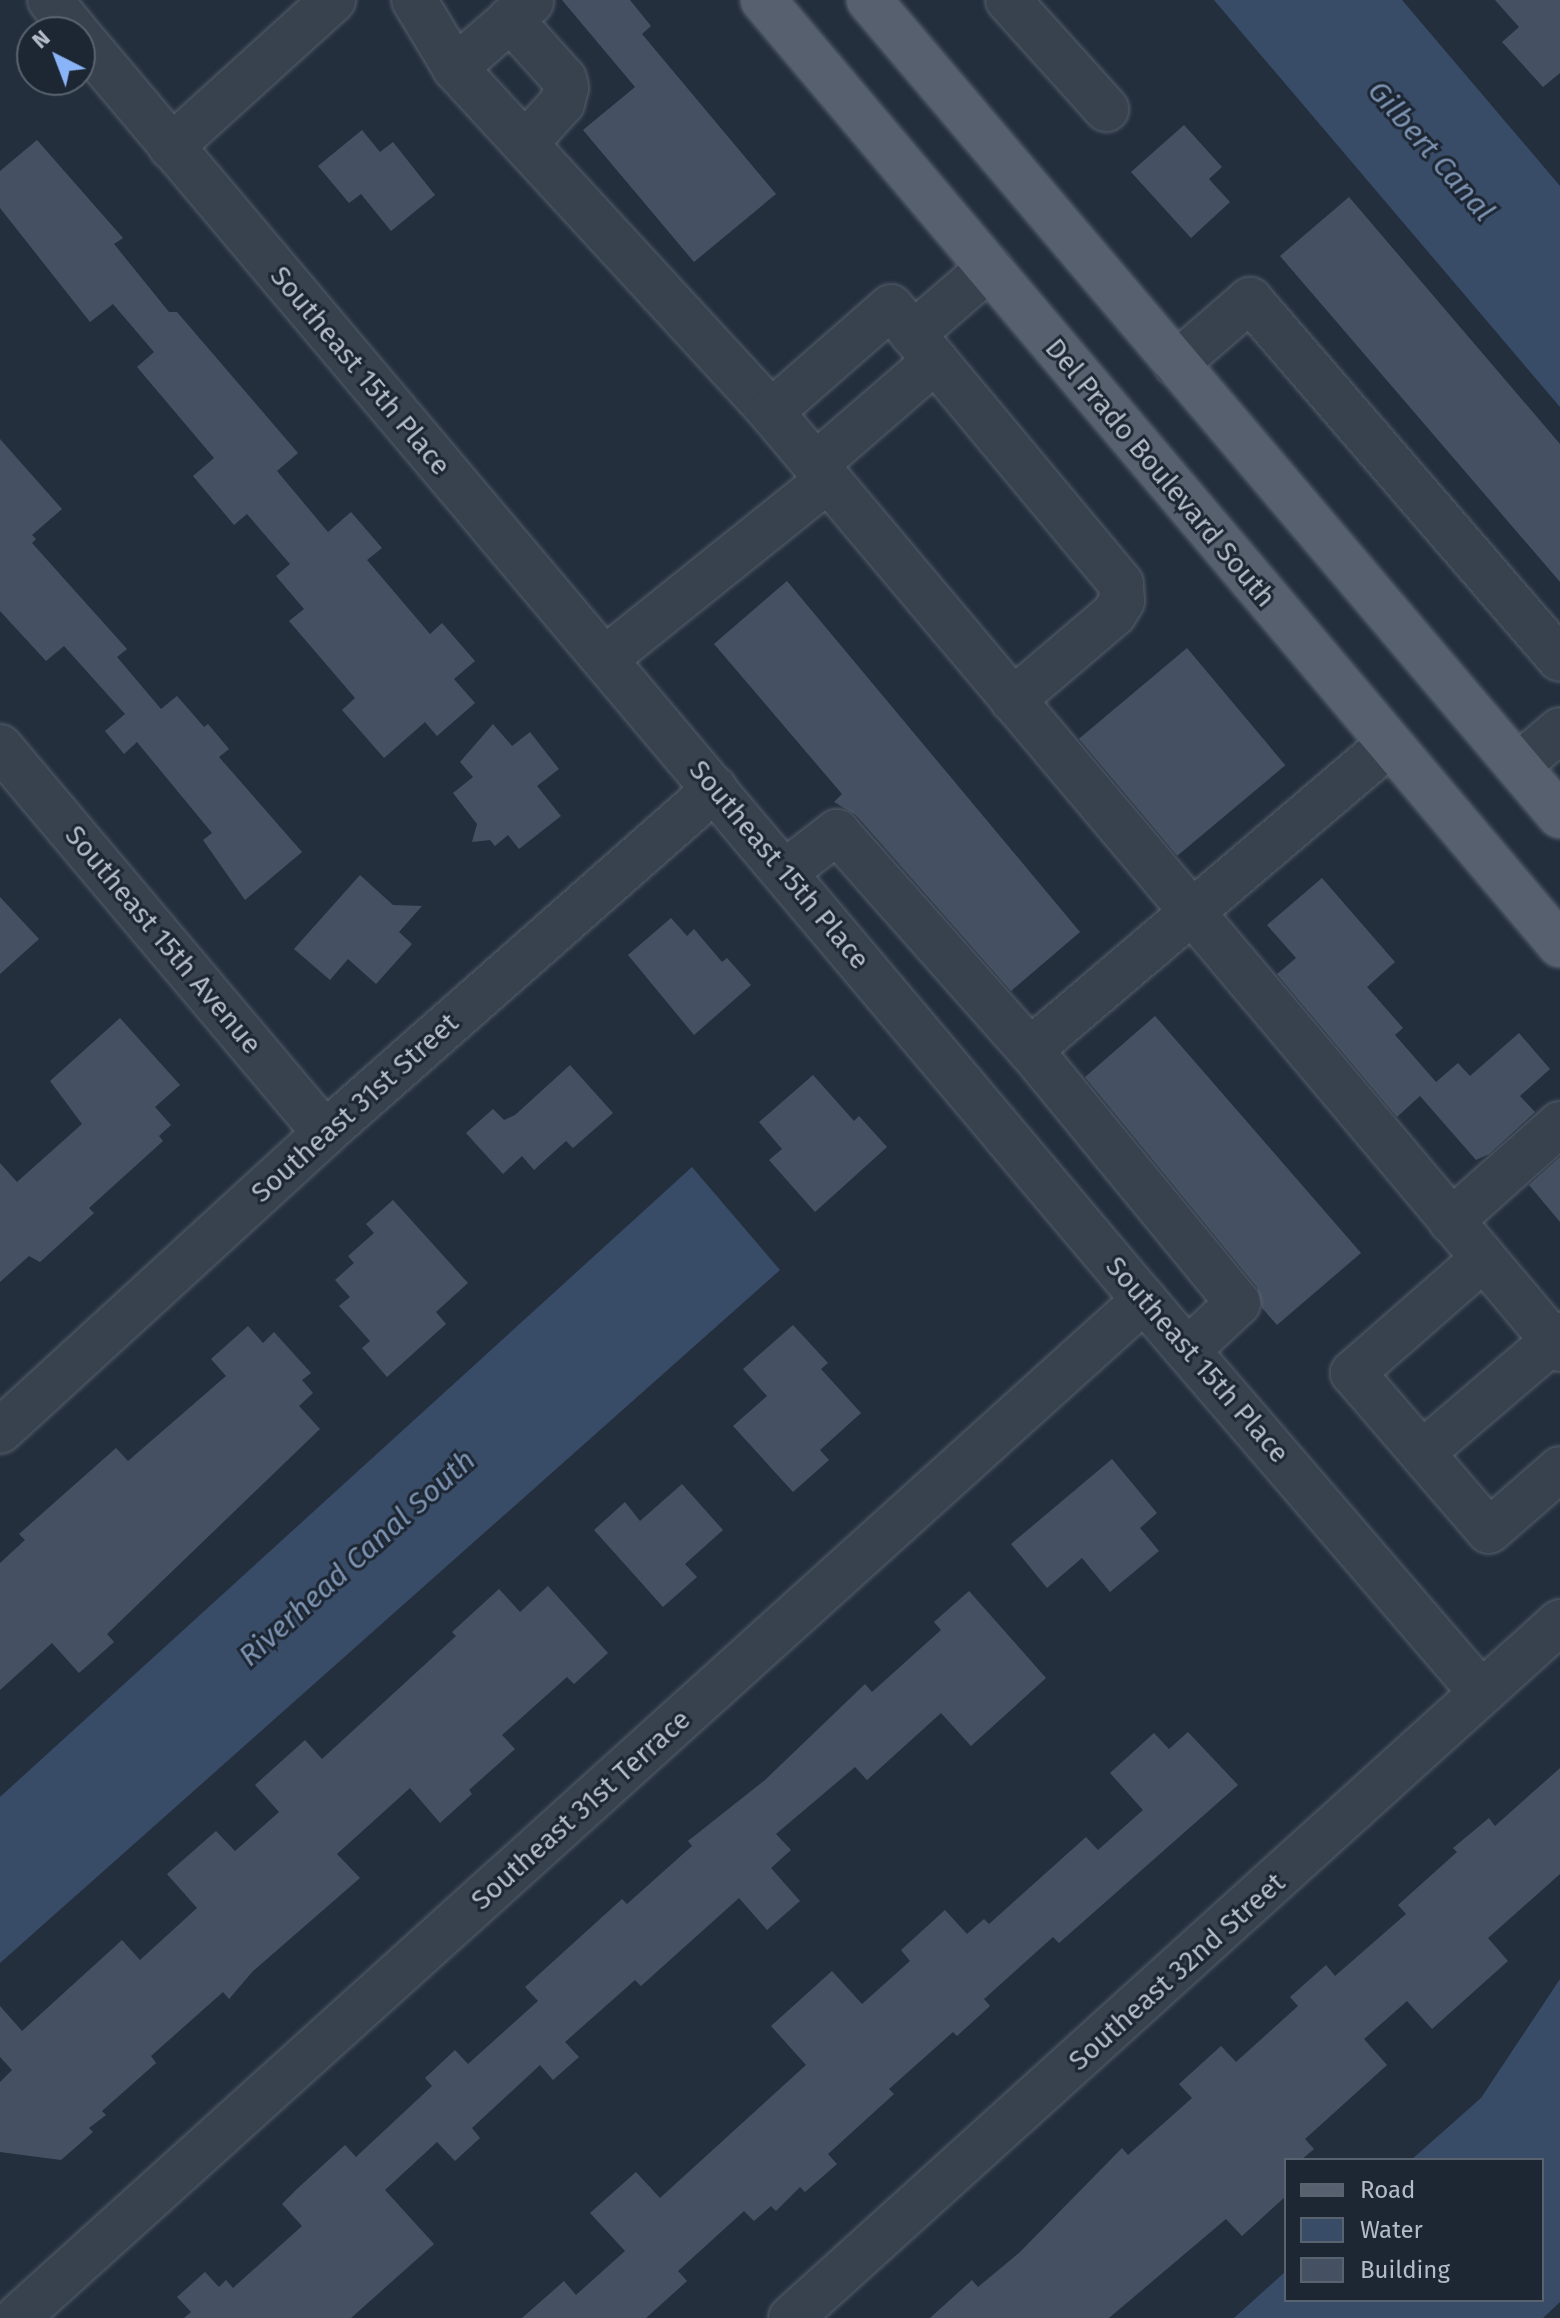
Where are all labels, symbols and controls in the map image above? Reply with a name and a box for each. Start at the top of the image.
north arrow [16,16,96,96]
text: N [26,24,55,54]
water label: Gilbert Canal [1360,73,1502,229]
street label: Southeast 15th Place [263,260,457,482]
street label: Del Prado Boulevard South [1038,332,1282,614]
street label: Southeast 15th Place [682,754,876,976]
street label: Southeast 15th Avenue [58,819,268,1061]
street label: Southeast 31st Street [245,1006,465,1210]
street label: Southeast 15th Place [1098,1250,1296,1470]
water label: Riverhead Canal South [231,1442,483,1674]
street label: Southeast 31st Terrace [465,1703,697,1917]
street label: Southeast 32nd Street [1062,1866,1292,2078]
legend [1284,2158,1544,2302]
text: Road [1360,2176,1415,2204]
text: Water [1360,2216,1423,2244]
text: Building [1360,2256,1450,2284]

